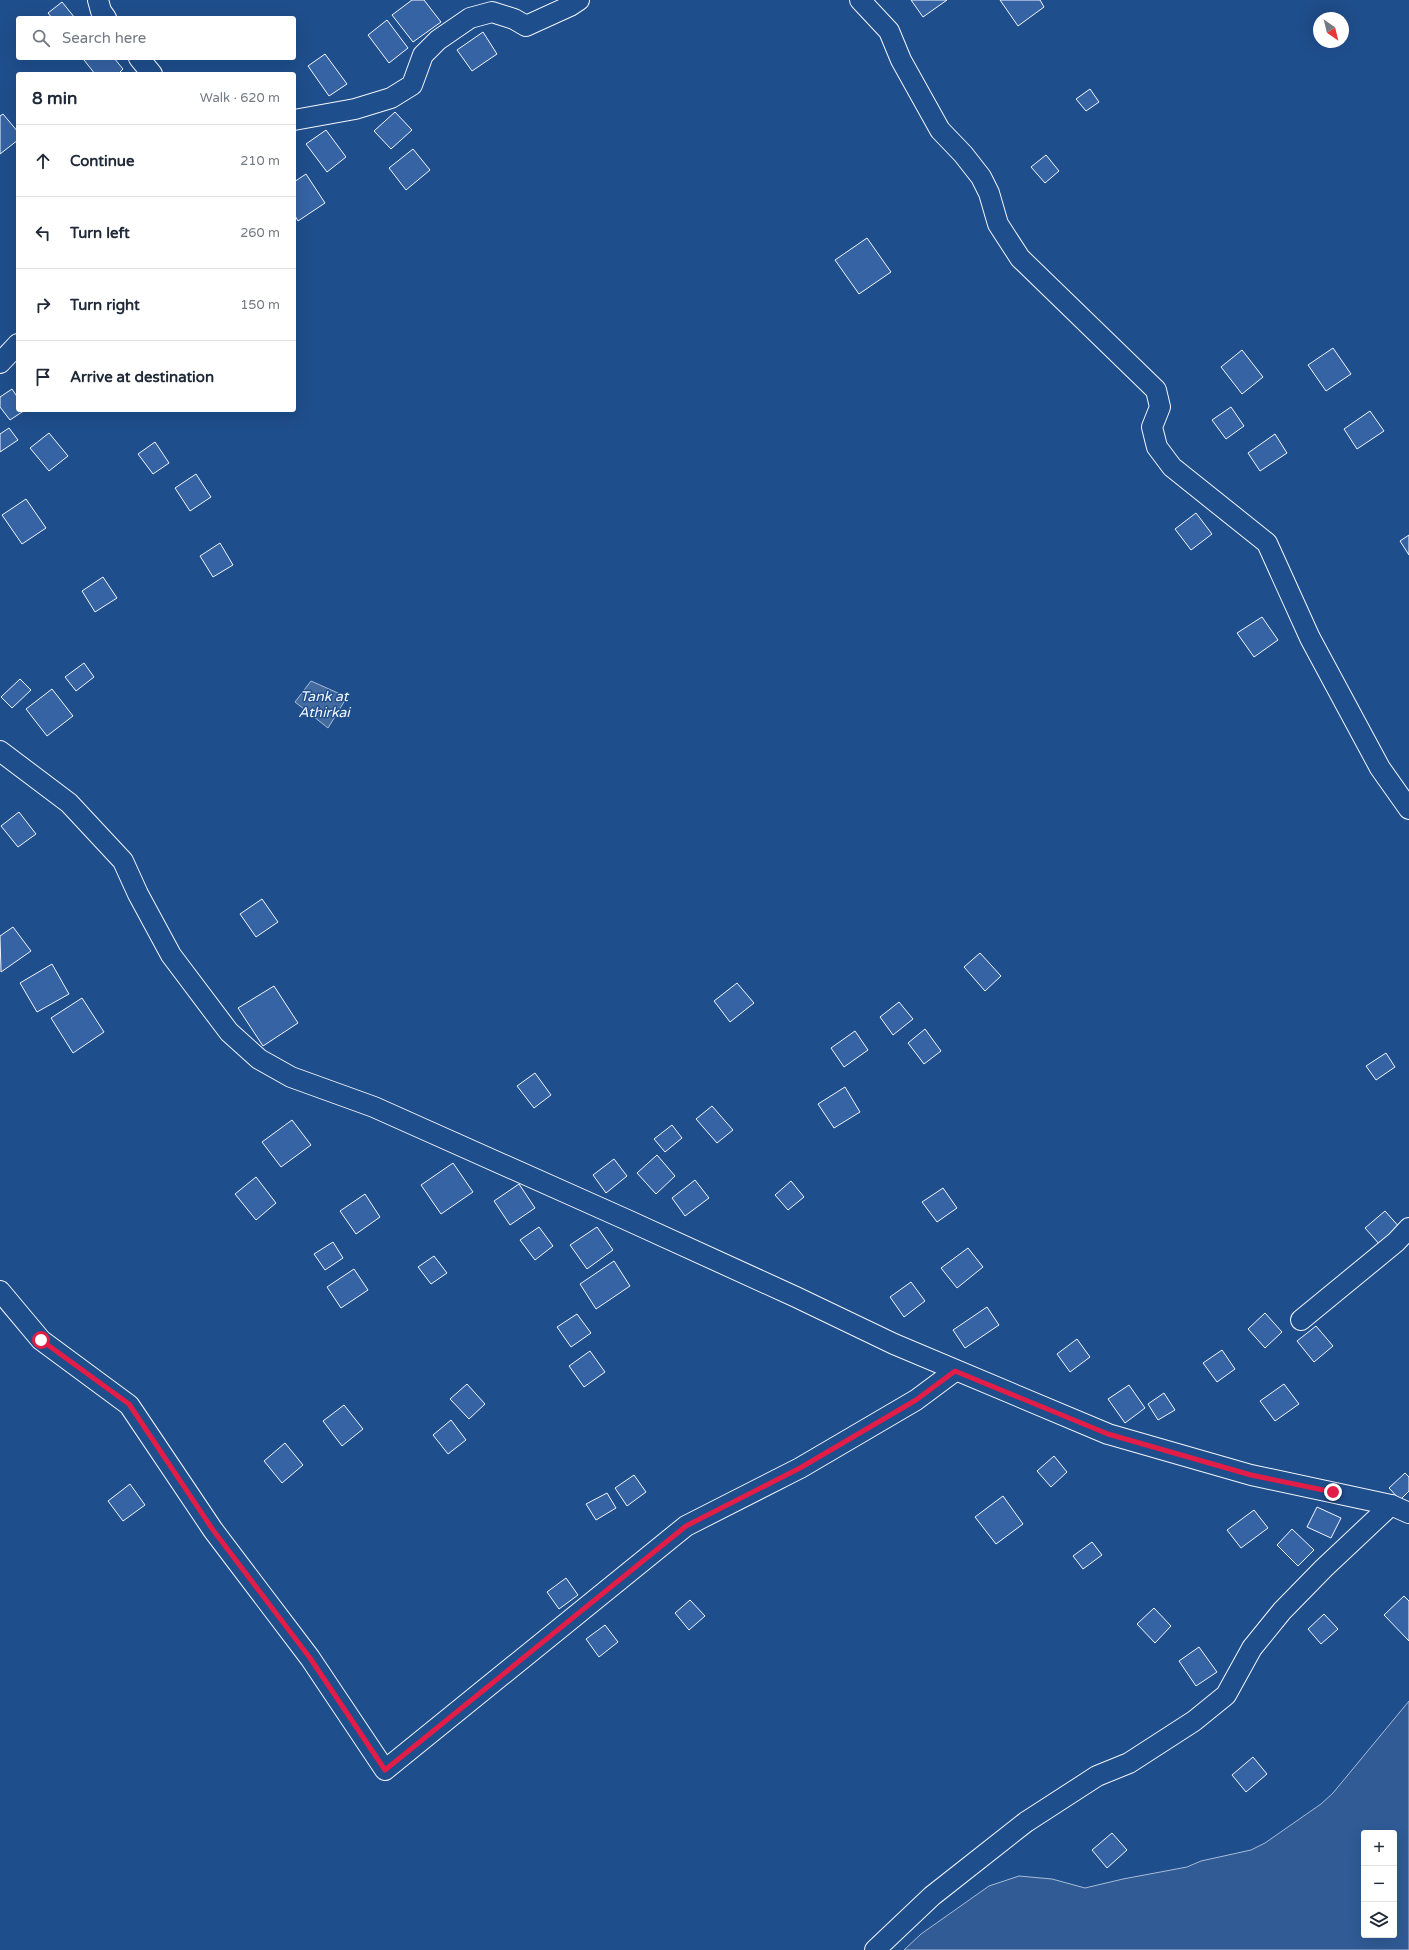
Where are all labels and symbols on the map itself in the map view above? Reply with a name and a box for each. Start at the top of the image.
north arrow [1313,12,1349,48]
water label: Tank at Athirkai [298,688,351,721]
route start [32,1331,50,1349]
route end [1324,1483,1342,1501]

